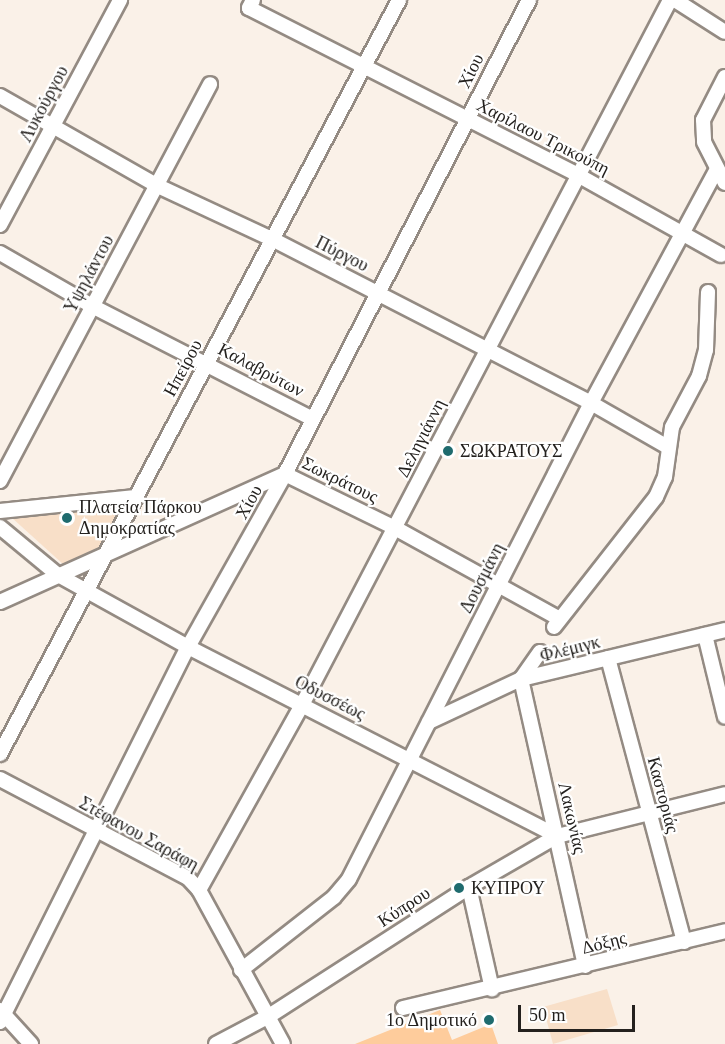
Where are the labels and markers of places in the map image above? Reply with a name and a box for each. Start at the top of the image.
place label: ΣΩΚΡΑΤΟΥΣ [460,440,562,462]
marker: ΣΩΚΡΑΤΟΥΣ [441,444,455,458]
place label: Πλατεία Πάρκου Δημοκρατίας [79,497,202,540]
marker: Πλατεία Πάρκου Δημοκρατίας [60,511,74,525]
place label: ΚΥΠΡΟΥ [471,877,545,899]
marker: ΚΥΠΡΟΥ [452,881,466,895]
place label: 1ο Δημοτικό [385,1009,477,1031]
marker: 1ο Δημοτικό [482,1013,496,1027]

